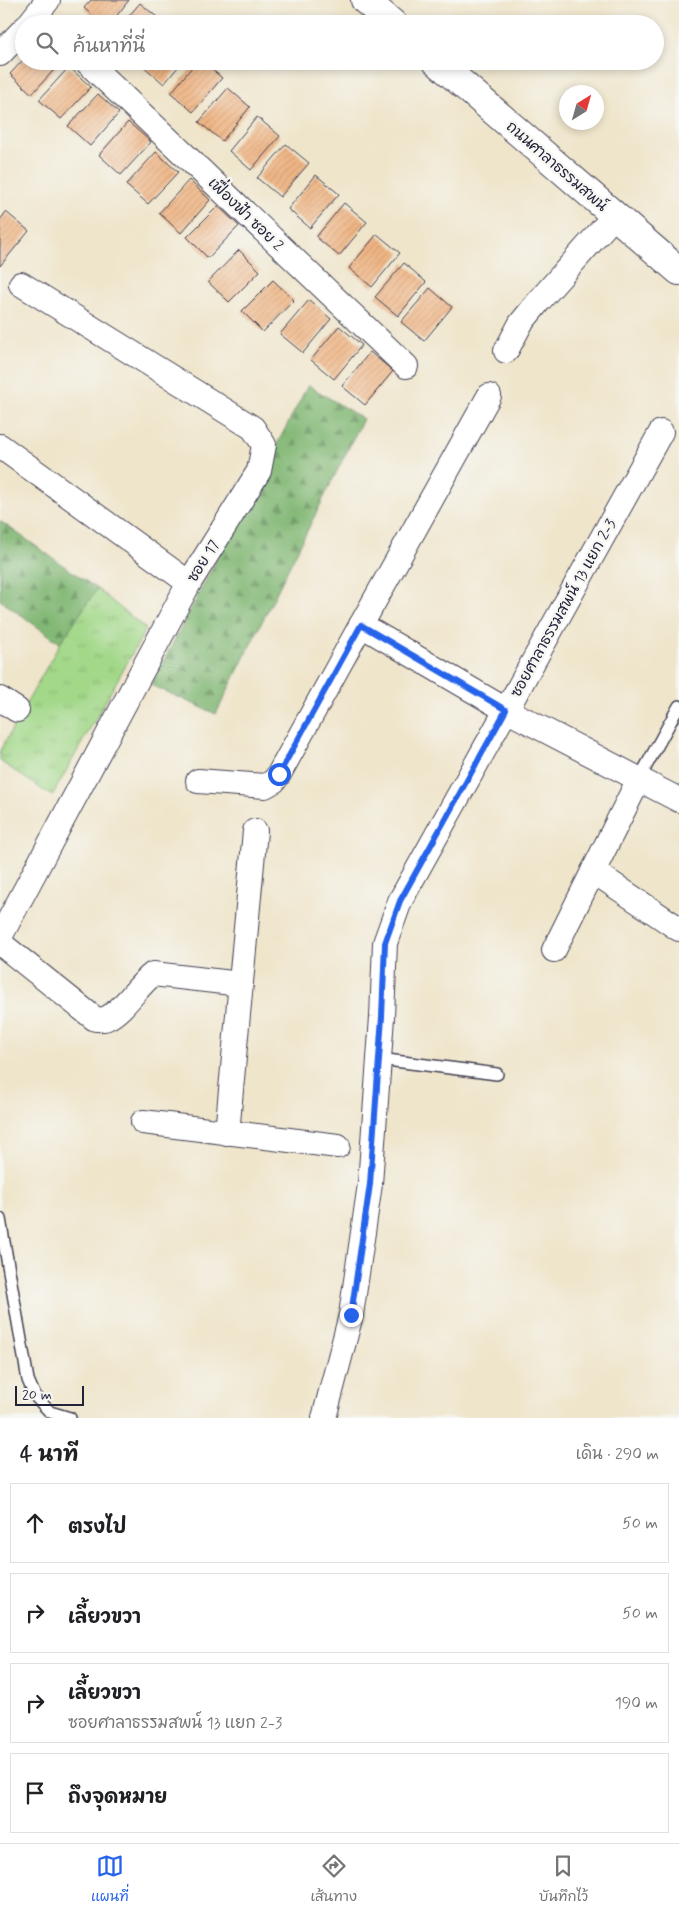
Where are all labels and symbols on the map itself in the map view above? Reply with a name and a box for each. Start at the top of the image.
north arrow [559,85,604,130]
street label: ถนนศาลาธรรมสพน์ [501,116,612,216]
street label: เฟื่องฟ้า ซอย 2 [203,170,291,256]
street label: ซอยศาลาธรรมสพน์ 13 แยก 2-3 [506,515,621,701]
street label: ซอย 17 [183,536,225,586]
route start [268,763,291,786]
route end [340,1304,363,1327]
scale bar [15,1383,84,1406]

